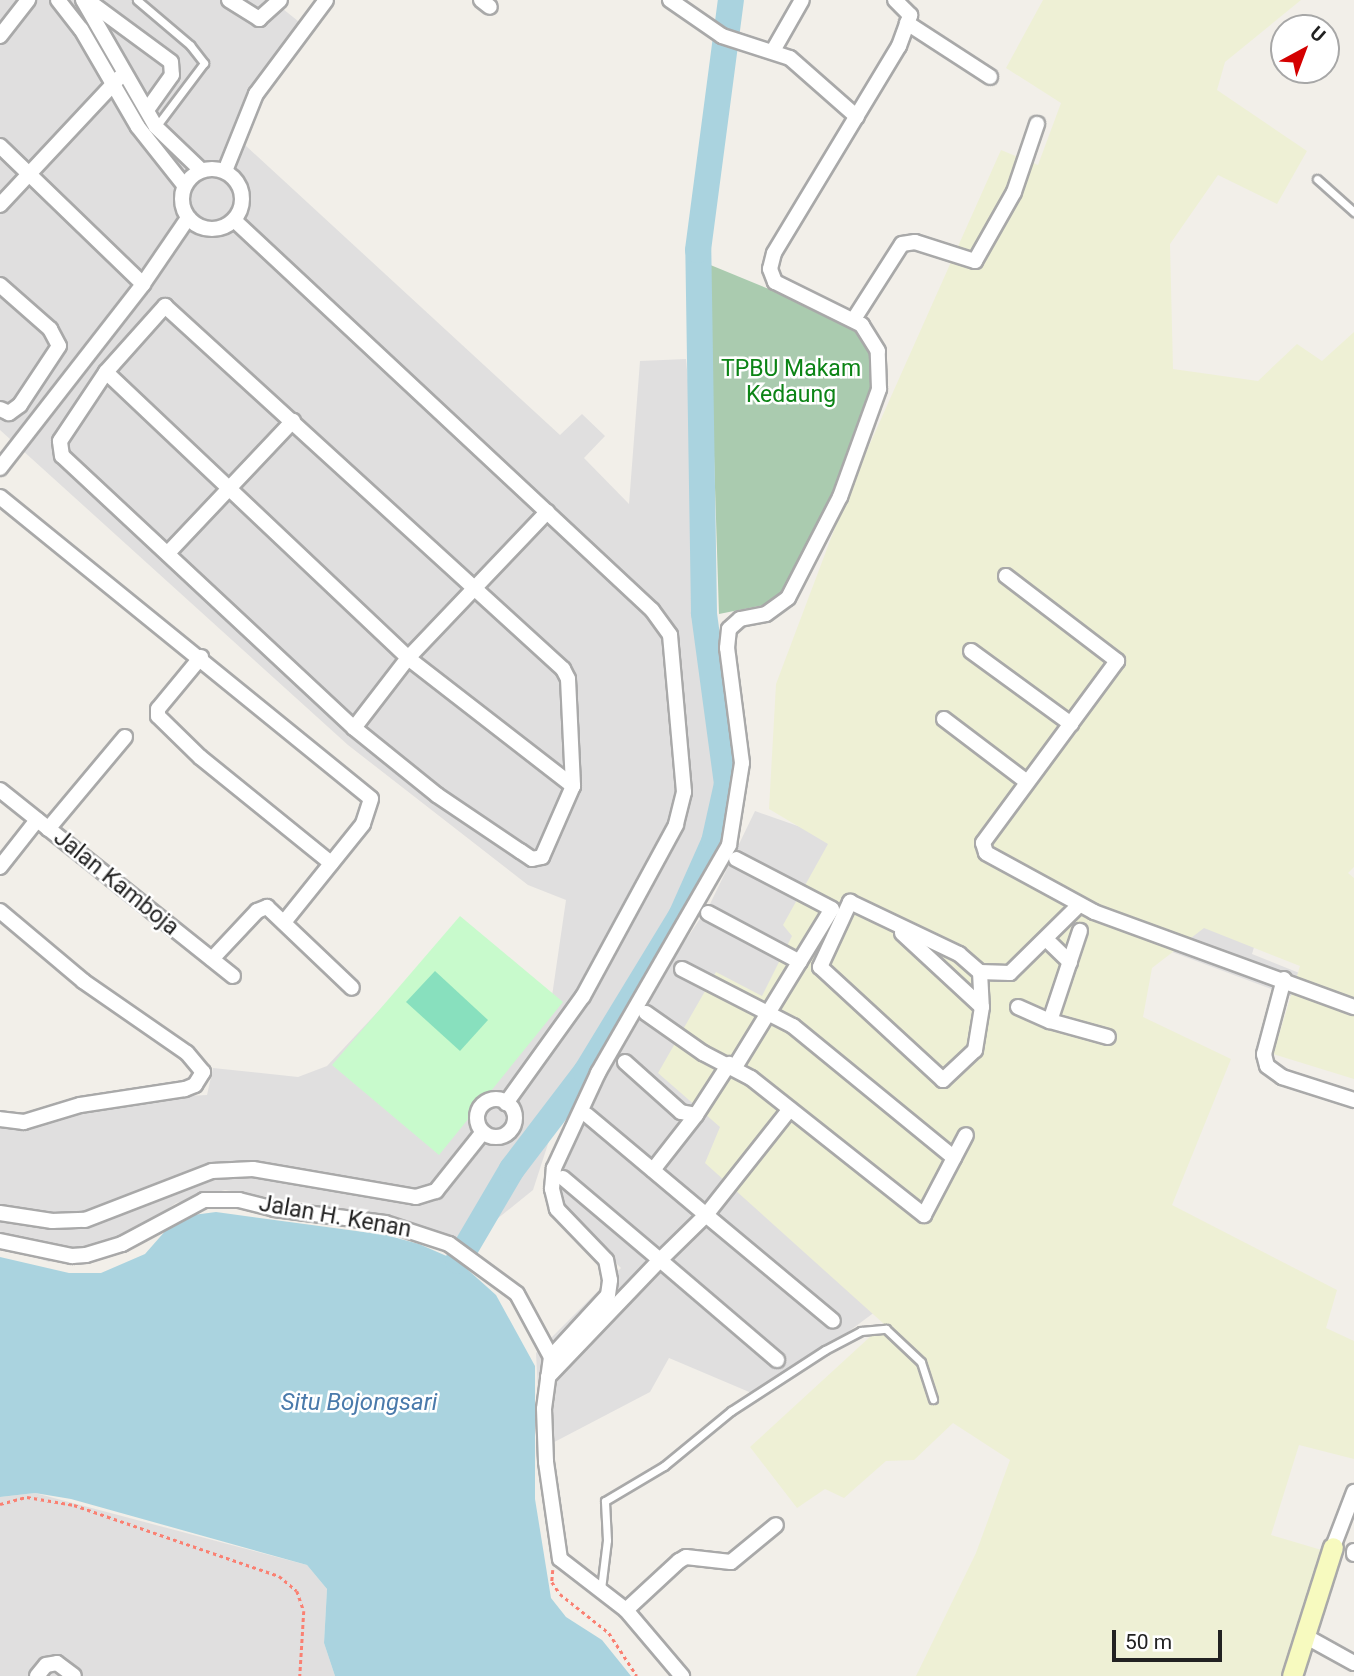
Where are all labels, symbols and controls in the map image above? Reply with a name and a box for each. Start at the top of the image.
north arrow [1270,14,1340,84]
text: U [1306,21,1330,47]
park label: TPBU Makam Kedaung [721,355,861,409]
street label: Jalan Kamboja [48,824,184,942]
street label: Jalan H. Kenan [257,1190,413,1244]
water label: Situ Bojongsari [281,1389,437,1417]
scale bar [1116,1616,1226,1660]
text: 50 m [1125,1630,1172,1654]

